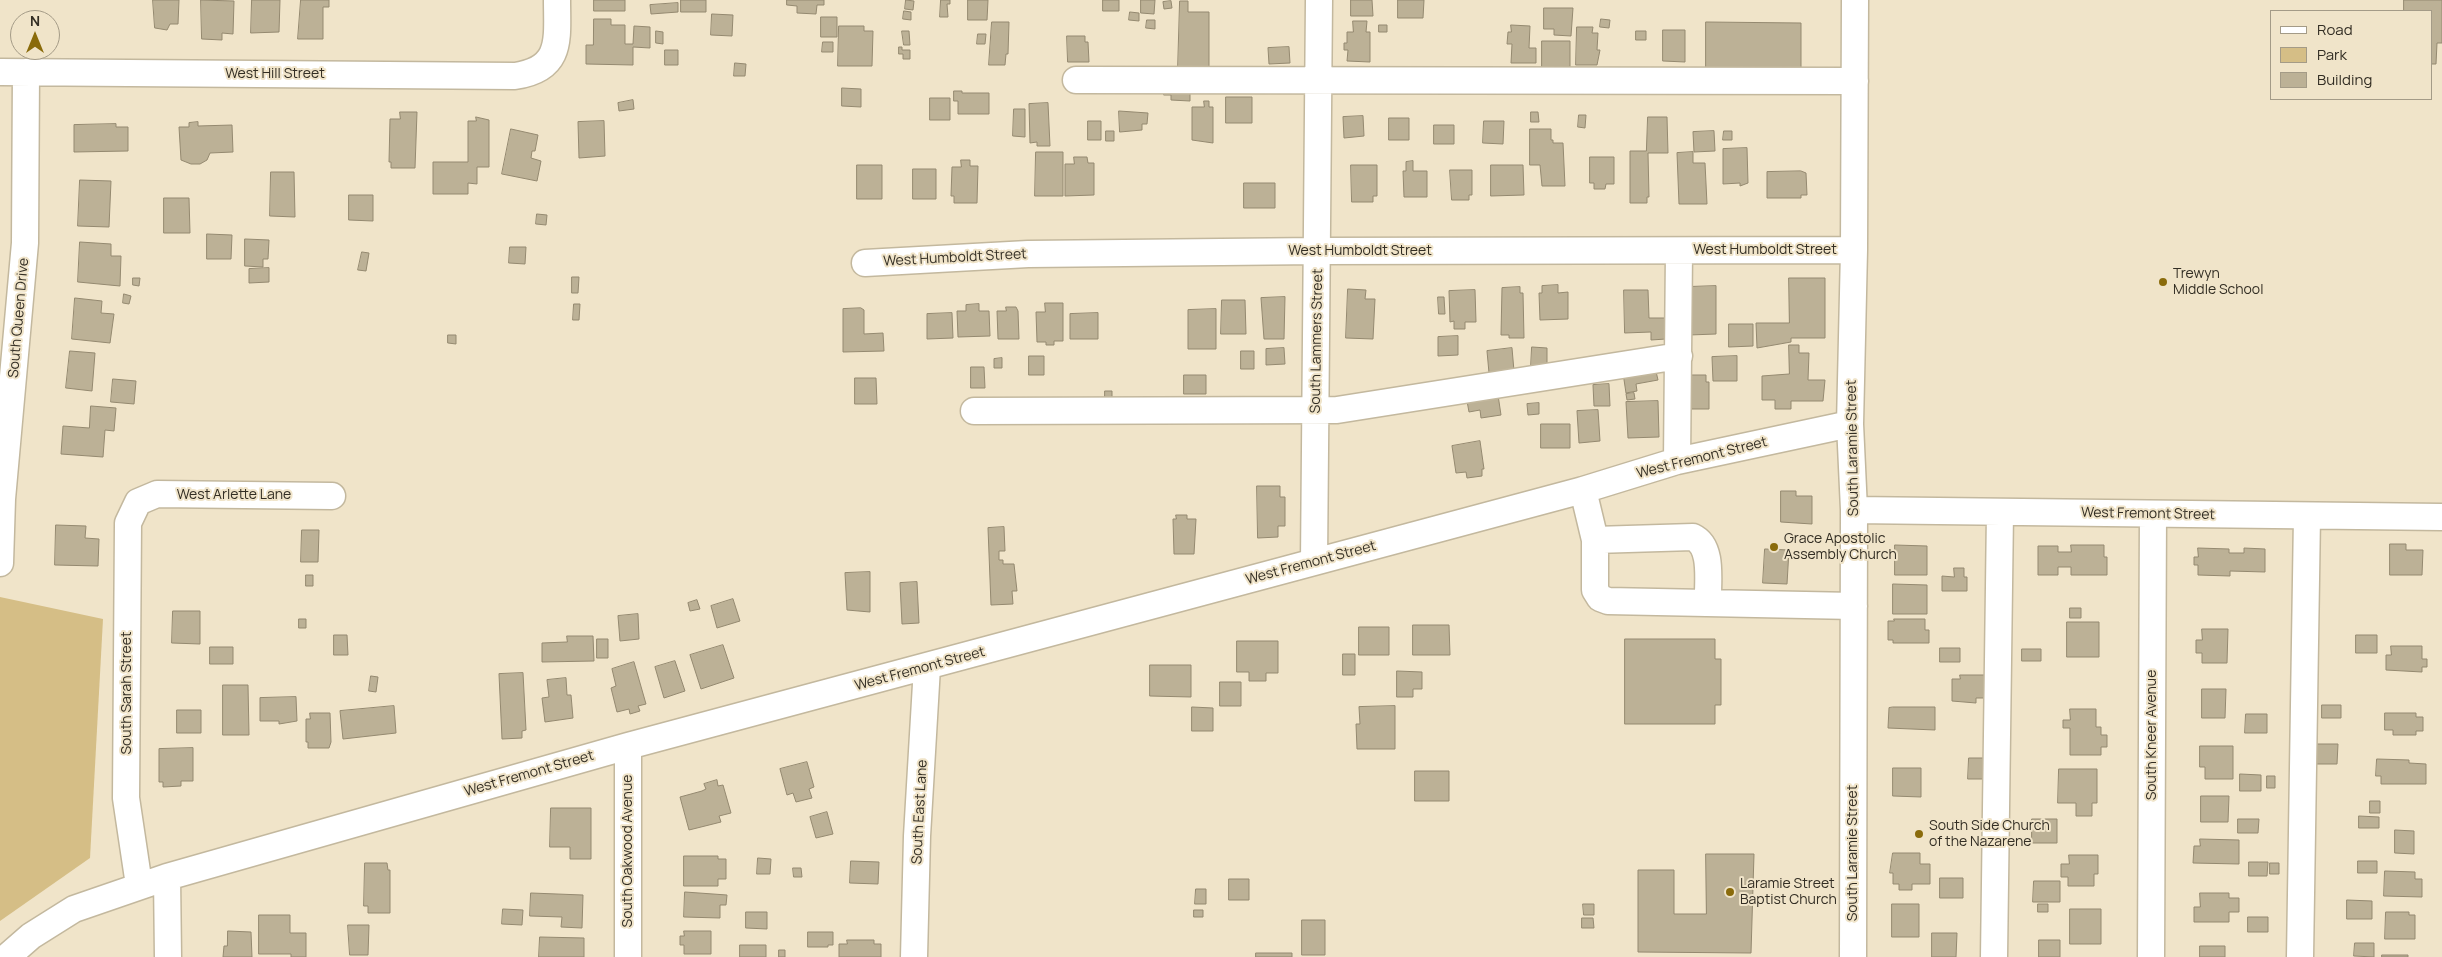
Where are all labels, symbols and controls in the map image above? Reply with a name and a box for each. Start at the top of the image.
north arrow [10,10,60,60]
legend [2270,10,2432,100]
text: N [30,11,40,30]
text: Road [2317,19,2353,40]
text: Park [2317,44,2347,65]
street label: West Hill Street [225,66,325,82]
text: Building [2317,69,2372,90]
street label: West Humboldt Street [1693,242,1837,258]
street label: West Humboldt Street [1288,243,1432,259]
street label: West Humboldt Street [883,246,1027,270]
street label: South Queen Drive [5,257,33,379]
place label: Trewyn Middle School [2173,266,2263,298]
street label: South Lammers Street [1307,268,1327,414]
marker: Trewyn Middle School [2157,276,2169,288]
street label: South Laramie Street [1843,380,1863,516]
street label: West Fremont Street [1635,434,1769,482]
street label: West Arlette Lane [177,487,291,503]
street label: West Fremont Street [2081,504,2215,524]
place label: Grace Apostolic Assembly Church [1784,531,1897,564]
street label: West Fremont Street [1244,538,1378,588]
marker: Grace Apostolic Assembly Church [1768,541,1780,553]
street label: South Sarah Street [119,631,135,755]
street label: West Fremont Street [853,644,987,694]
street label: South Kneer Avenue [2144,670,2160,800]
street label: West Fremont Street [462,747,596,801]
street label: South East Lane [909,759,931,865]
street label: South Oakwood Avenue [620,775,636,927]
street label: South Laramie Street [1845,785,1861,921]
place label: South Side Church of the Nazarene [1929,818,2050,850]
marker: South Side Church of the Nazarene [1913,828,1925,840]
place label: Laramie Street Baptist Church [1740,876,1837,909]
marker: Laramie Street Baptist Church [1724,886,1736,898]

